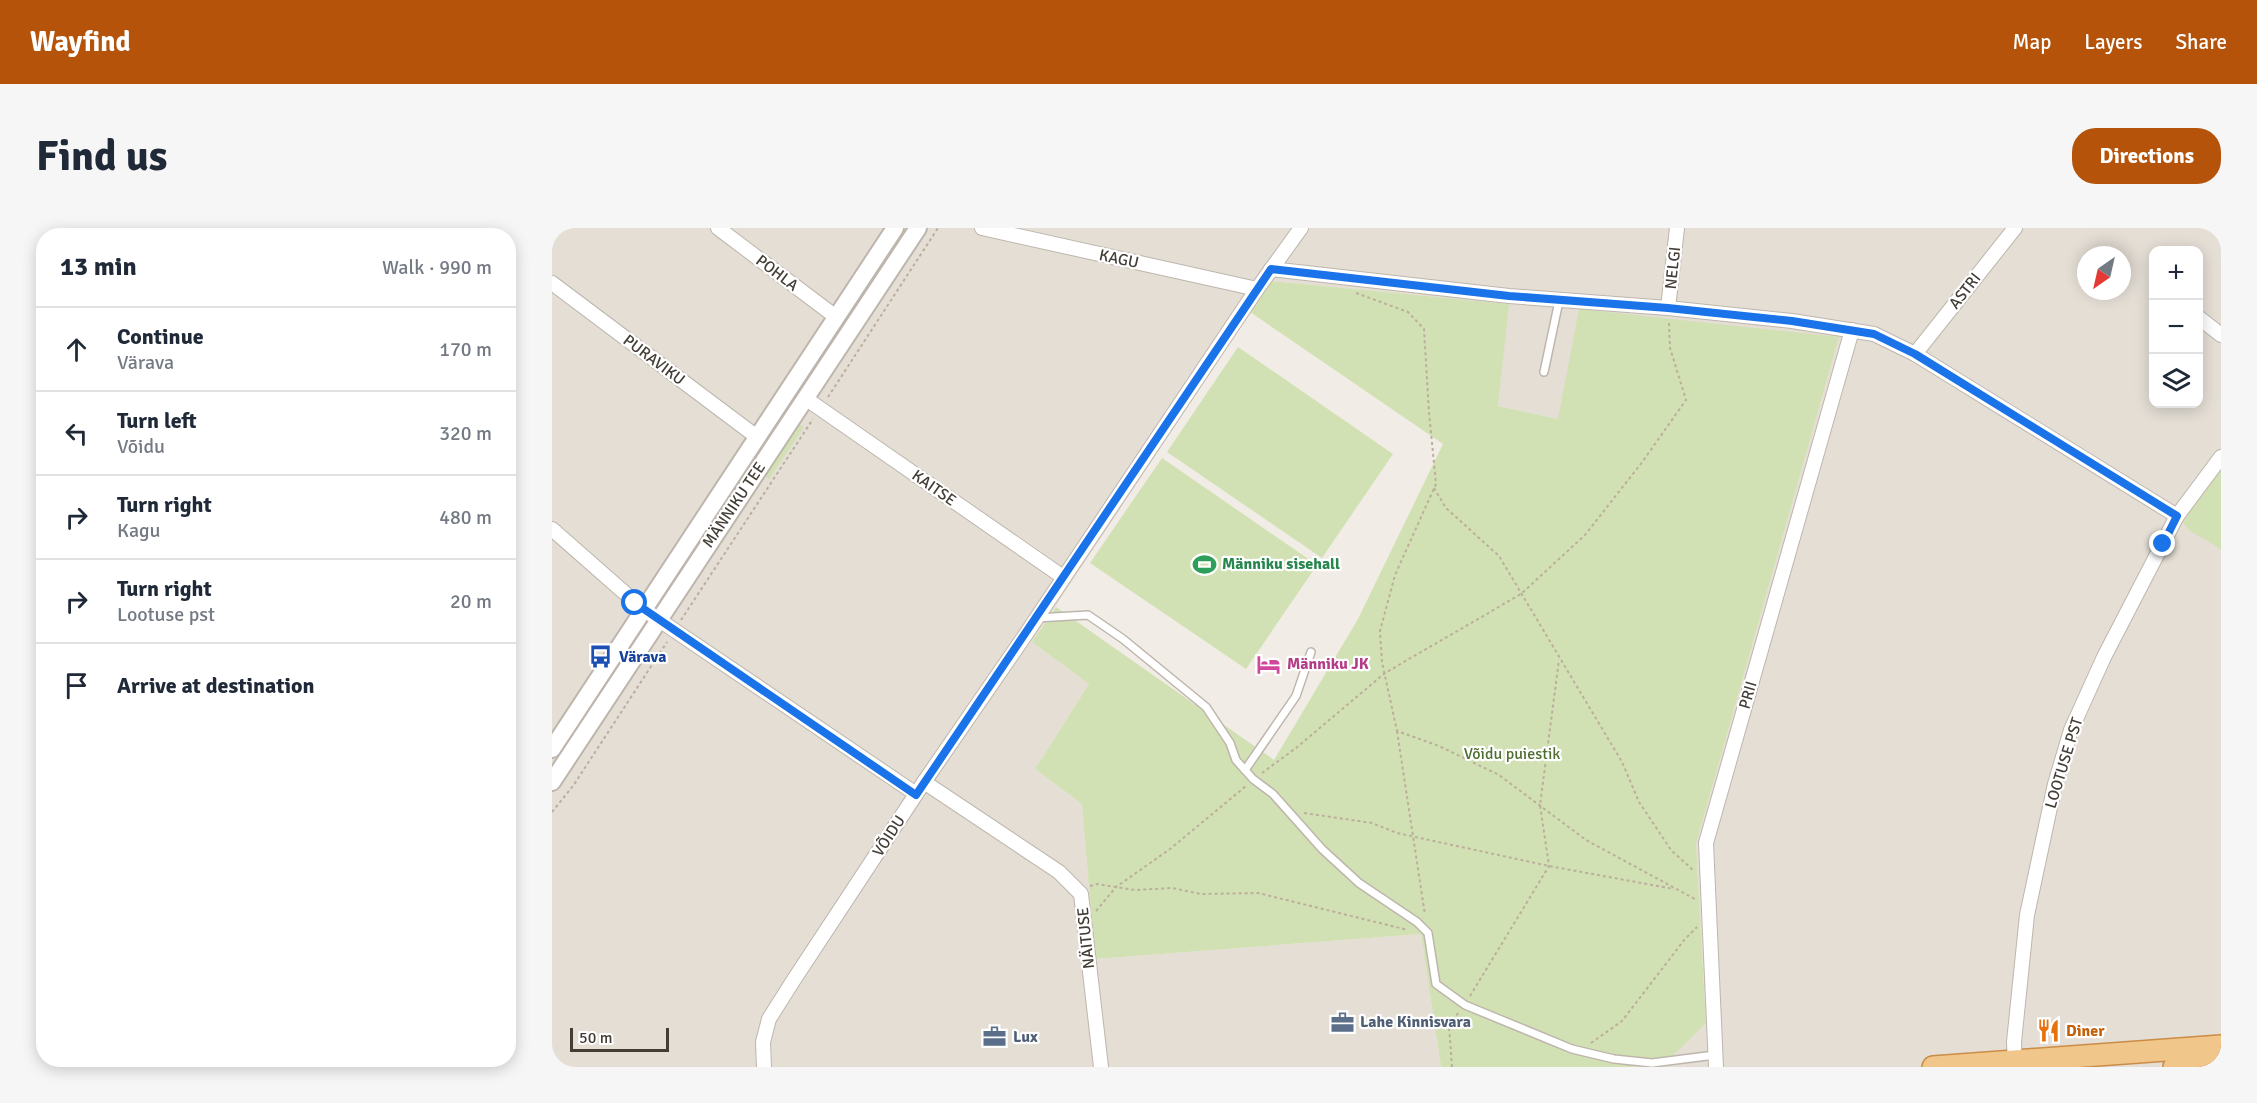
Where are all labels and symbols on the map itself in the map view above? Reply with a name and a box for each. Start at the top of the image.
street label: KAGU [1097,245,1141,273]
street label: NELGI [1661,246,1685,290]
north arrow [2077,246,2131,300]
street label: POHLA [752,250,803,296]
street label: ASTRI [1945,269,1985,313]
street label: PURAVIKU [619,330,689,390]
street label: MÄNNIKU TEE [698,458,770,552]
street label: KAITSE [908,466,960,510]
route end [2149,530,2175,556]
sports icon: Männiku sisehall [1191,551,1217,577]
place label: Männiku sisehall [1222,554,1340,574]
route start [621,589,647,615]
bus stop icon: Värava [588,644,614,670]
place label: Värava [619,647,666,667]
hotel icon: Männiku JK [1256,651,1282,677]
place label: Männiku JK [1287,654,1369,674]
street label: PRII [1735,679,1761,711]
street label: LOOTUSE PST [2041,715,2087,811]
park label: Võidu puiestik [1464,744,1560,764]
street label: VÕIDU [868,812,910,860]
street label: NÄITUSE [1073,906,1099,970]
office icon: Lahe Kinnisvara [1329,1009,1355,1035]
place label: Lahe Kinnisvara [1360,1012,1471,1032]
restaurant icon: Diner [2035,1018,2061,1044]
place label: Diner [2066,1021,2105,1041]
office icon: Lux [982,1024,1008,1050]
scale bar [570,1025,669,1052]
place label: Lux [1013,1027,1038,1047]

